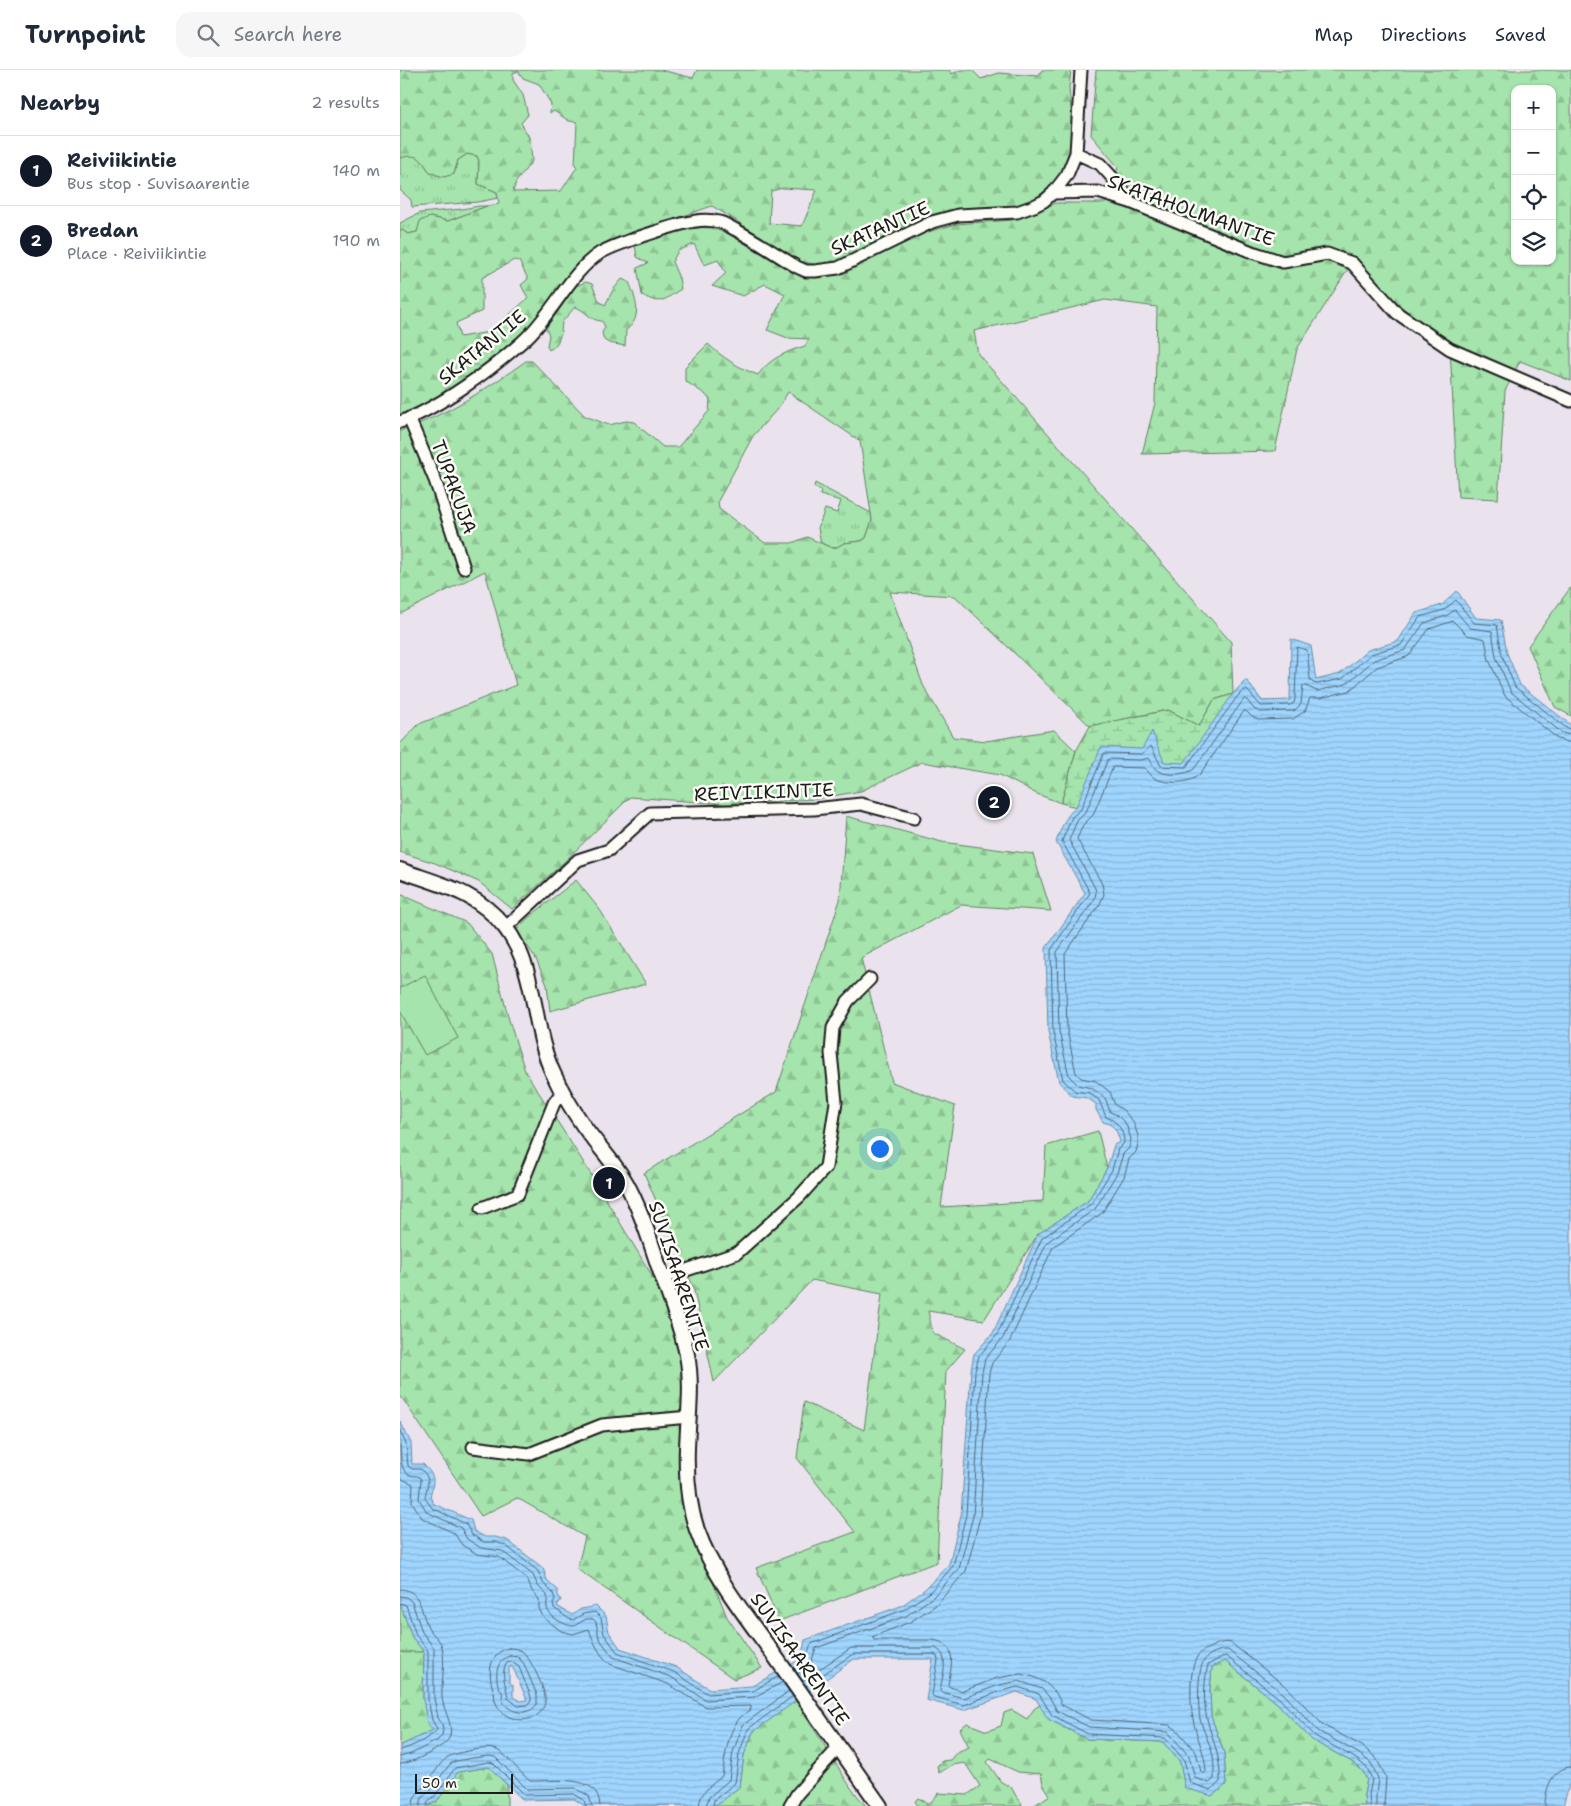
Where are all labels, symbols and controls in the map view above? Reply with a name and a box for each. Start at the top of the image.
search box [176,12,526,57]
text: Turnpoint [25,19,146,51]
icon: search [194,21,222,49]
text: Search here [234,22,342,47]
text: Map [1315,23,1353,47]
text: Directions [1381,23,1467,47]
text: Saved [1495,23,1546,47]
map controls [1511,85,1556,265]
button: + [1511,85,1556,130]
text: Nearby [20,89,100,117]
text: 2 results [311,92,380,113]
button: − [1511,130,1556,175]
text: Reiviikintie [67,148,177,173]
text: 1 [32,160,40,181]
text: 140 m [333,160,380,181]
street label: SKATAHOLMANTIE [1104,168,1278,252]
text: Bus stop · Suvisaarentie [67,173,250,194]
button: locate [1511,175,1556,220]
street label: SKATANTIE [826,195,934,261]
text: Bredan [67,218,138,243]
button: layers [1511,220,1556,265]
text: 2 [30,230,42,251]
text: 190 m [333,230,380,251]
text: Place · Reiviikintie [67,243,207,264]
street label: SKATANTIE [433,304,531,390]
street label: TUPAKUJA [425,437,483,538]
street label: REIVIIKINTIE [694,777,834,807]
pin: 2 [978,783,1010,821]
your location [867,1136,893,1162]
pin: 1 [593,1164,625,1202]
street label: SUVISAARENTIE [643,1198,715,1355]
street label: SUVISAARENTIE [745,1588,855,1730]
scale bar [415,1771,512,1794]
text: 50 m [422,1774,457,1792]

